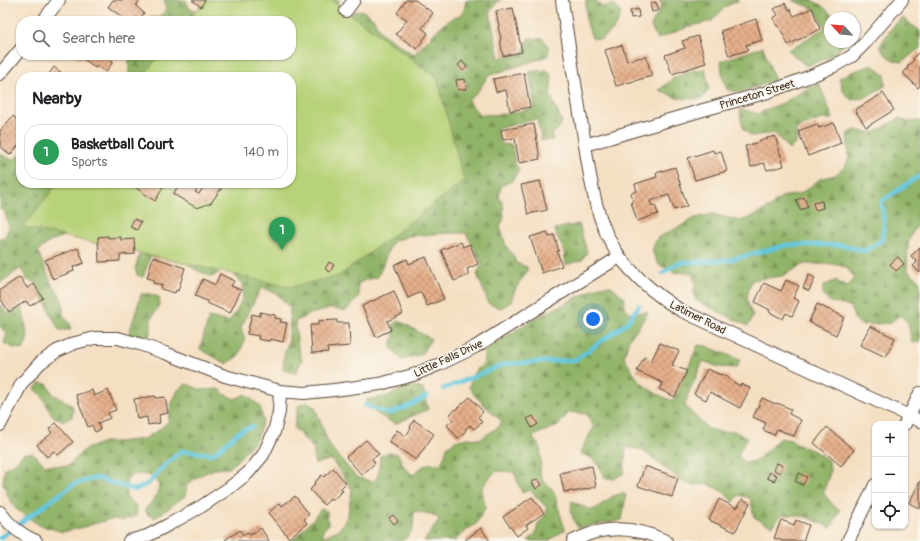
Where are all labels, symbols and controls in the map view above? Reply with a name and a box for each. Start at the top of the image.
north arrow [824,12,860,48]
search box [16,16,296,60]
icon: search [30,27,52,49]
text: Search here [62,29,135,48]
street label: Princeton Street [718,77,797,112]
text: Nearby [32,88,81,109]
text: Basketball Court [71,135,174,154]
text: 1 [43,144,49,160]
text: 140 m [243,144,279,160]
text: Sports [71,154,107,170]
pin: 1 [269,217,295,250]
street label: Latimer Road [667,298,728,337]
your location [583,309,603,329]
street label: Little Falls Drive [412,337,485,380]
map controls [872,421,908,529]
button: + [872,421,908,457]
button: − [872,457,908,493]
button: locate [872,493,908,529]

